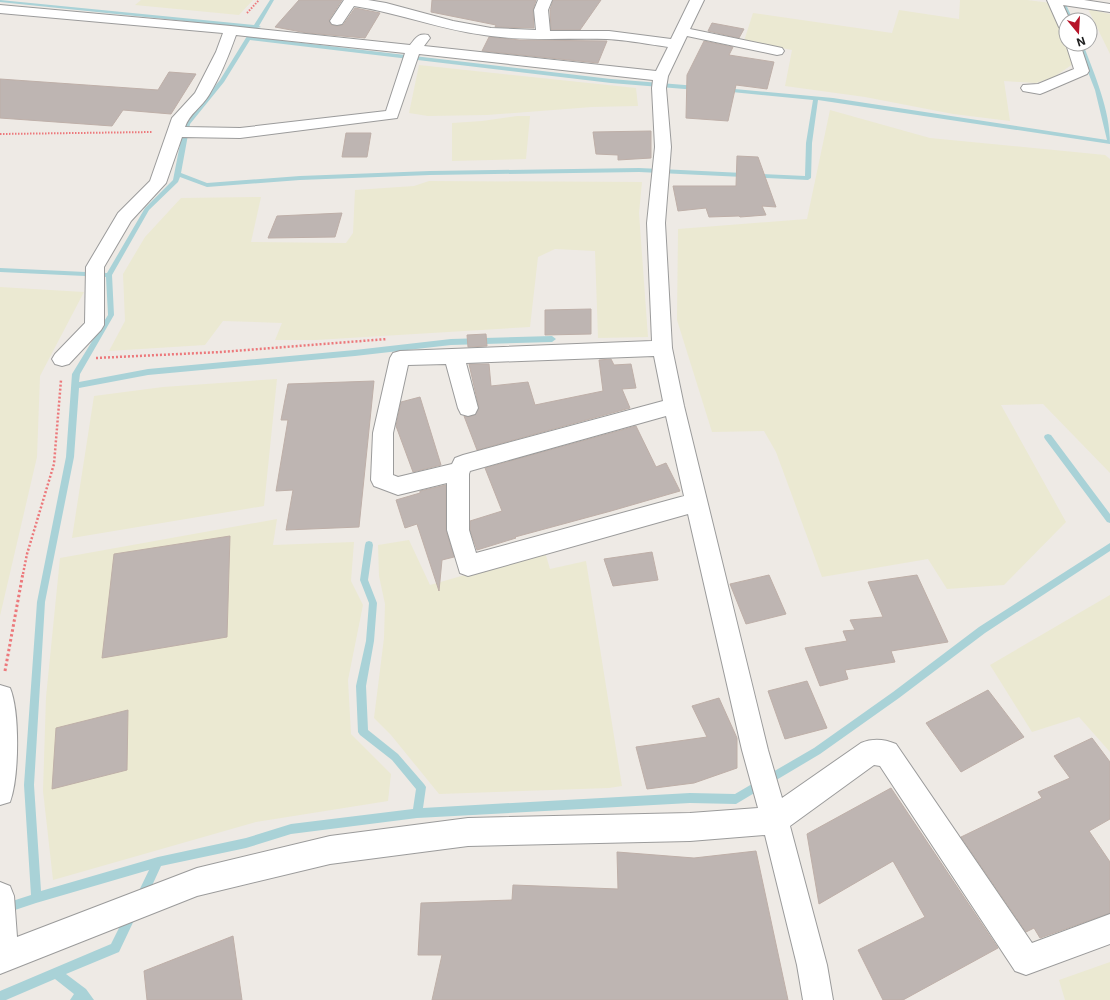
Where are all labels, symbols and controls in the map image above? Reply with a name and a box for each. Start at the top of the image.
north arrow [1058,12,1098,52]
text: N [1075,34,1087,49]

